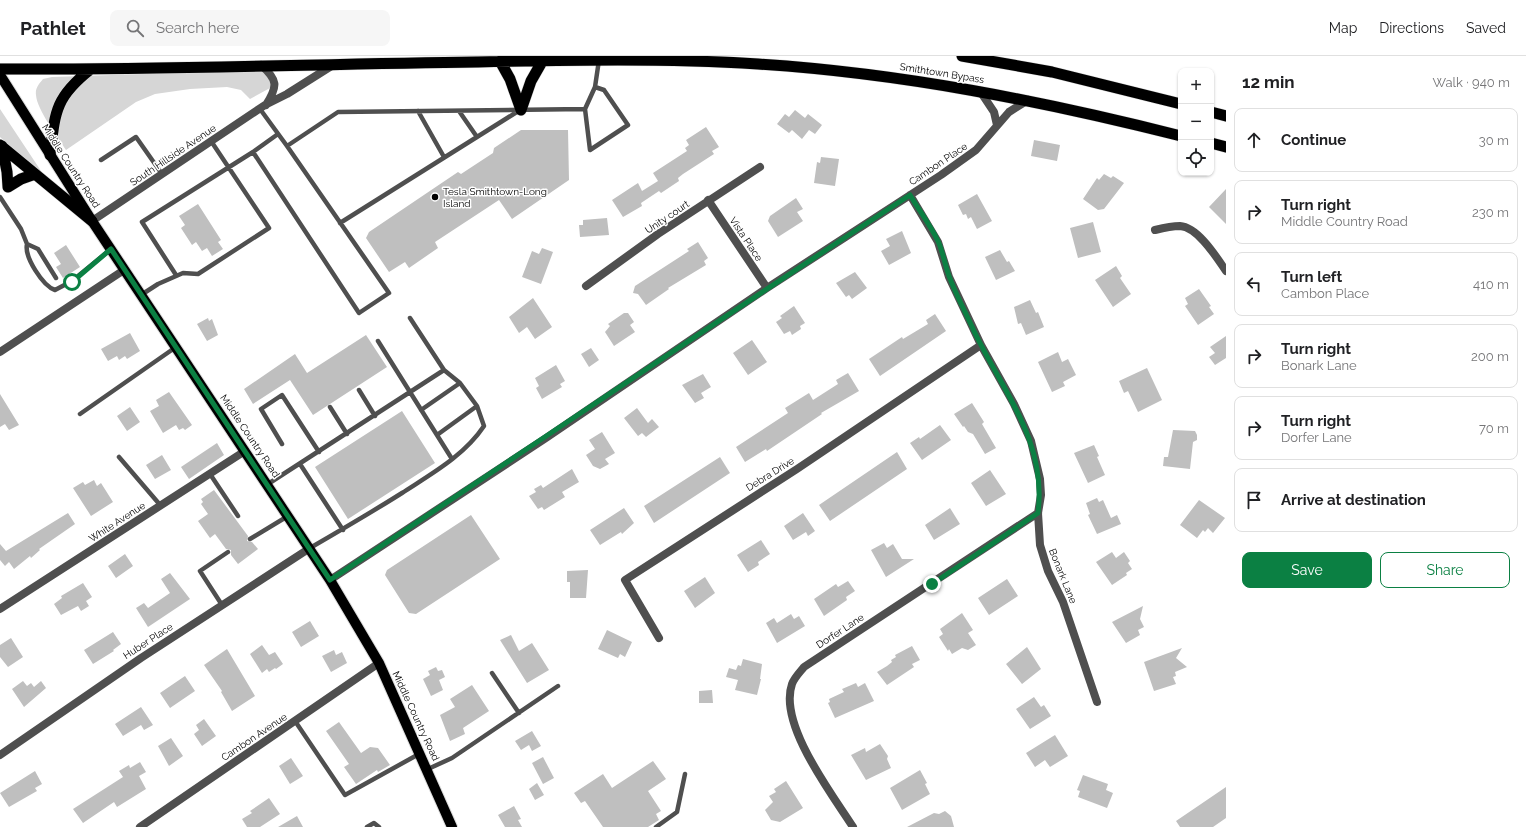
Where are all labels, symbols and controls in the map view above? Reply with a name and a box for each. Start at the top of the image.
search box [110,10,390,46]
text: Pathlet [20,17,86,39]
icon: search [124,17,146,39]
text: Search here [156,19,239,37]
text: Map [1329,20,1357,36]
text: Directions [1379,20,1444,36]
text: Saved [1466,20,1506,36]
street label: Smithtown Bypass [899,61,985,85]
map controls [1178,68,1214,176]
button: + [1178,68,1214,104]
text: 12 min [1242,72,1295,92]
text: Walk · 940 m [1433,75,1510,90]
button: − [1178,104,1214,140]
street label: Middle Country Road [40,122,102,210]
street label: South Hillside Avenue [128,122,218,188]
icon: ahead [1243,129,1265,151]
text: Continue [1281,131,1346,149]
text: 30 m [1479,133,1509,148]
street label: Cambon Place [907,140,969,187]
button: locate [1178,140,1214,176]
place label: Tesla Smithtown-Long Island [443,186,547,209]
marker: Tesla Smithtown-Long Island [430,192,440,202]
text: Turn right [1281,196,1351,214]
street label: Unity court [643,198,692,236]
icon: right [1243,201,1265,223]
text: 230 m [1472,205,1509,220]
text: Middle Country Road [1281,214,1408,229]
street label: Vista Place [727,215,765,263]
text: Turn left [1281,268,1342,286]
route start [63,273,81,291]
icon: left [1243,273,1265,295]
text: 410 m [1473,277,1509,292]
text: Cambon Place [1281,286,1369,301]
text: Turn right [1281,340,1351,358]
icon: right [1243,345,1265,367]
text: 200 m [1471,349,1509,364]
text: Bonark Lane [1281,358,1357,373]
street label: Middle Country Road [218,392,282,480]
text: Turn right [1281,412,1351,430]
icon: right [1243,417,1265,439]
text: 70 m [1479,421,1509,436]
text: Dorfer Lane [1281,430,1352,445]
street label: Debra Drive [744,455,796,493]
icon: arrive [1243,489,1265,511]
text: Arrive at destination [1281,491,1426,509]
street label: White Avenue [87,500,147,544]
street label: Bonark Lane [1047,547,1079,605]
button: Save [1242,552,1372,588]
button: Share [1380,552,1510,588]
route end [923,575,941,593]
street label: Dorfer Lane [814,611,866,650]
street label: Huber Place [121,621,175,661]
street label: Middle Country Road [390,669,442,763]
street label: Cambon Avenue [219,711,289,763]

